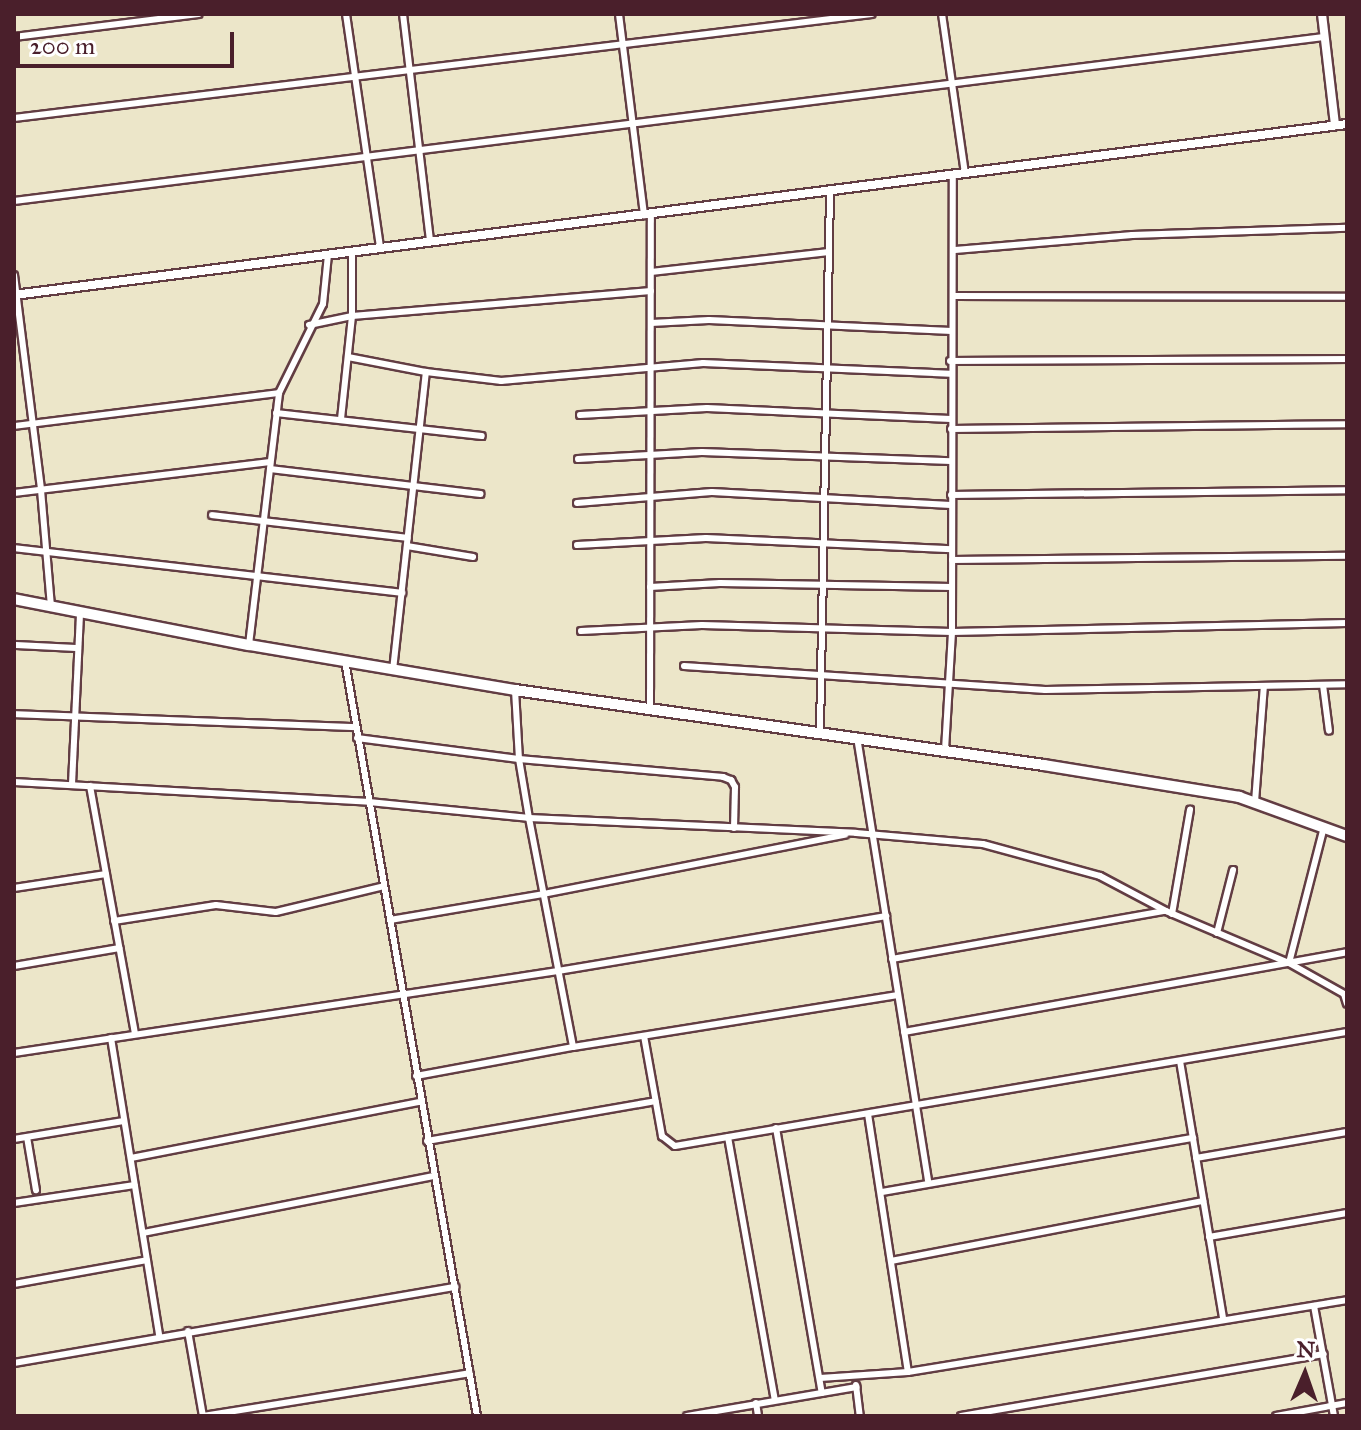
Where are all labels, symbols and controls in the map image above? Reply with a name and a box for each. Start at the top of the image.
scale bar [20,16,238,66]
text: 200 m [30,31,95,61]
north arrow [1265,1334,1345,1414]
text: N [1296,1336,1316,1363]

